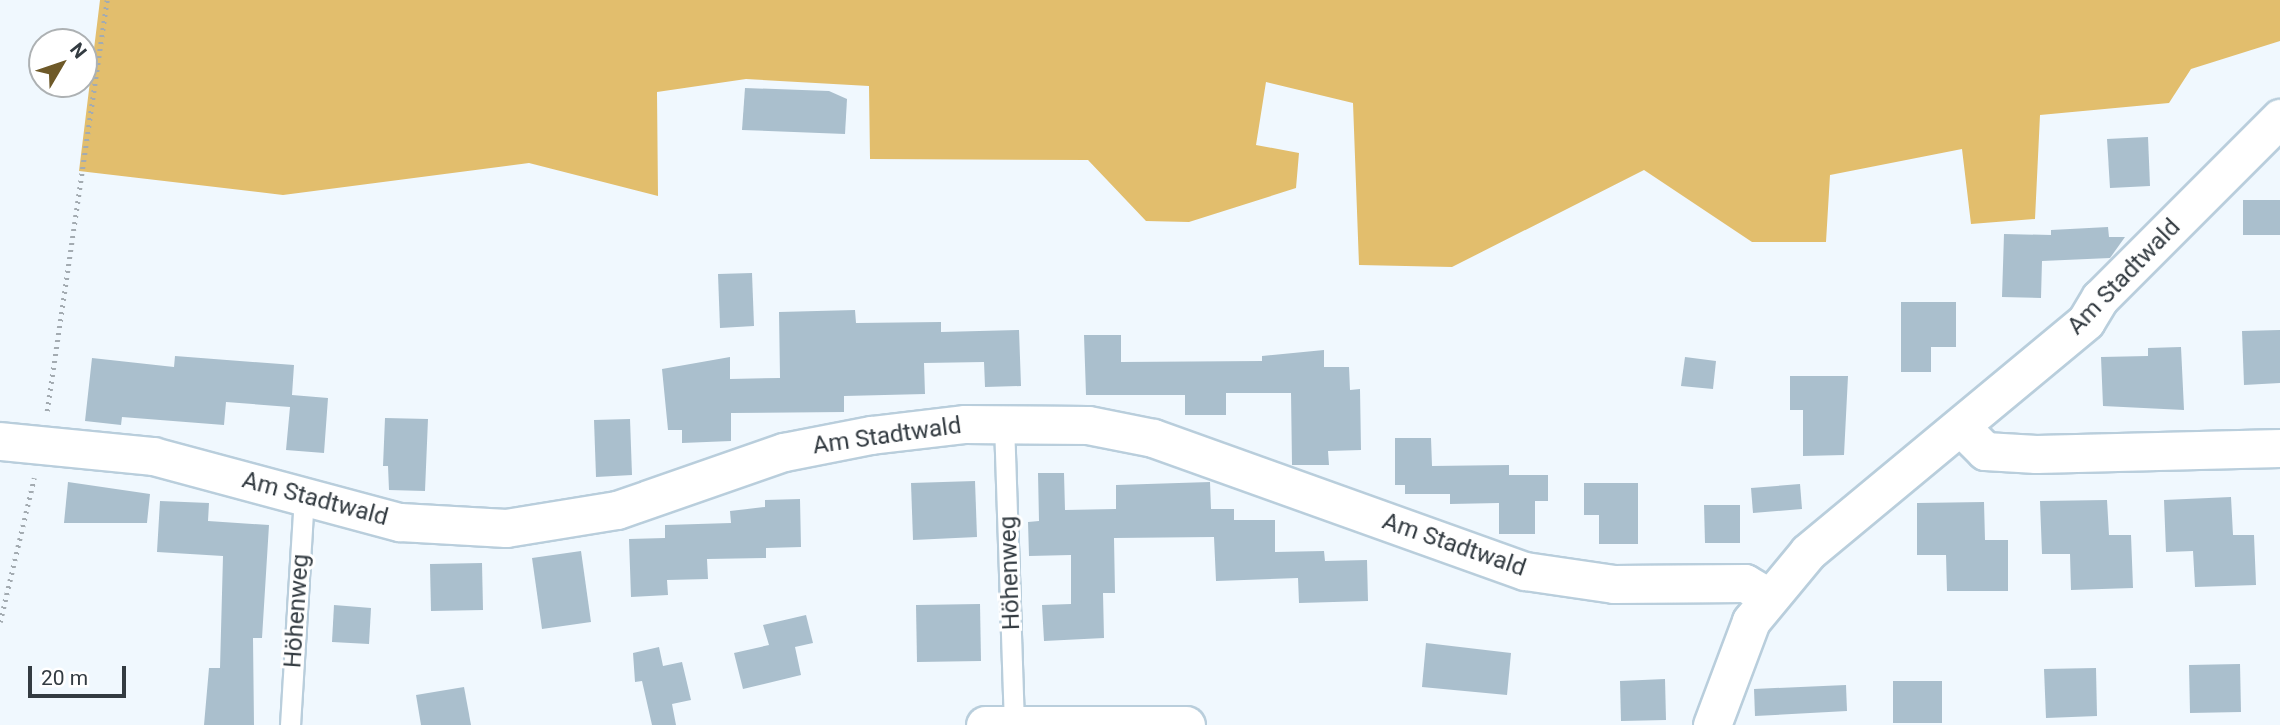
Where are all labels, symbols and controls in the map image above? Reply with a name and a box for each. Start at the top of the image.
north arrow [28,28,98,98]
text: N [65,38,91,63]
street label: Am Stadtwald [2062,213,2186,341]
street label: Am Stadtwald [811,411,963,461]
street label: Am Stadtwald [239,466,391,532]
street label: Am Stadtwald [1379,507,1529,583]
street label: Höhenweg [994,515,1026,631]
street label: Höhenweg [279,553,315,669]
scale bar [32,652,130,696]
text: 20 m [41,666,88,690]

